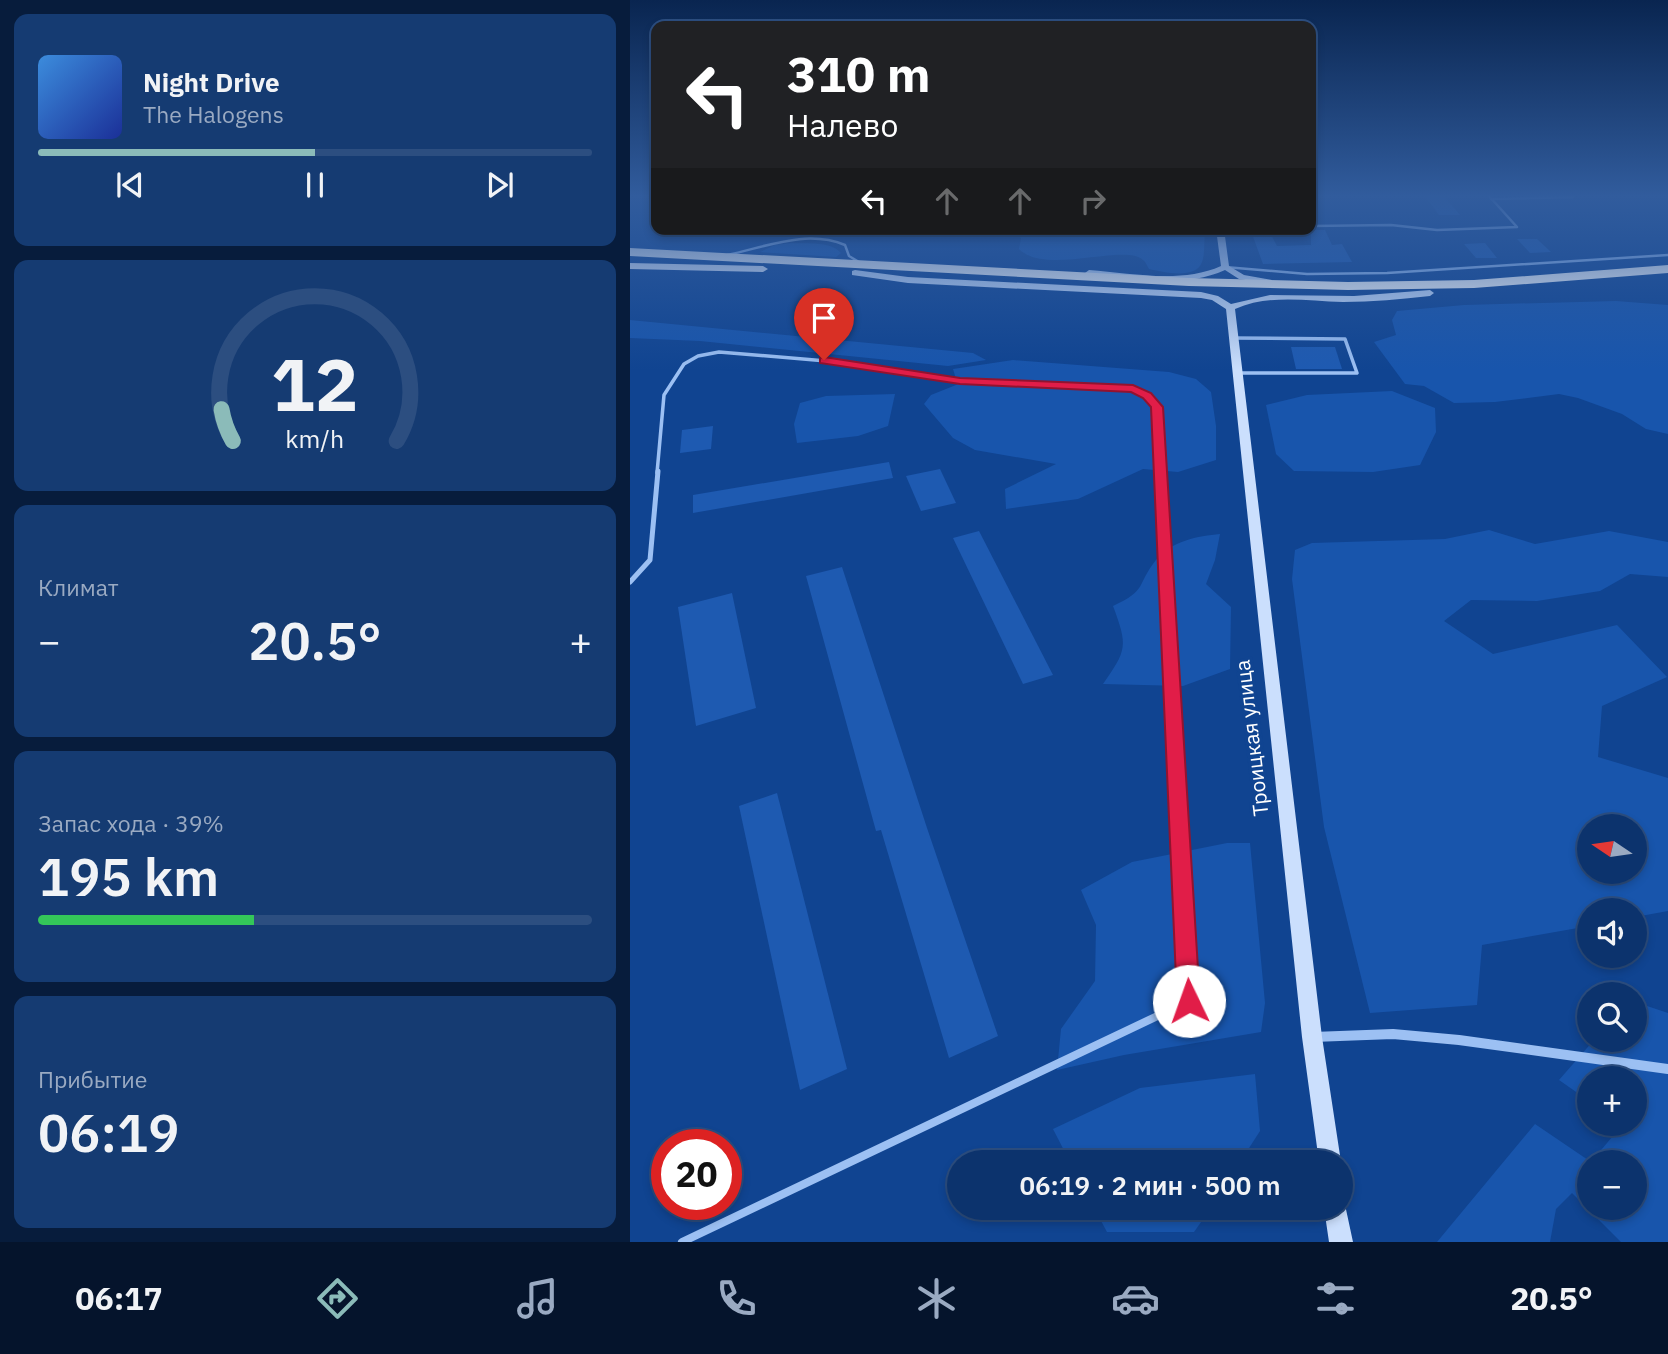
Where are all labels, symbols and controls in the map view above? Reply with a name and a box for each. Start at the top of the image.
text: 310 m [787,42,931,105]
icon: left [672,49,763,140]
text: Night Drive [143,65,280,99]
text: The Halogens [143,99,284,129]
text: Налево [787,104,898,146]
icon: previous [111,166,149,204]
icon: pause [296,166,334,204]
icon: next [481,166,519,204]
icon: left [855,182,893,220]
icon: ahead [928,182,966,220]
icon: ahead [1001,182,1039,220]
icon: right [1074,182,1112,220]
pin [794,288,854,360]
icon: arrive [805,299,843,337]
text: 12 [271,337,359,432]
text: km/h [286,422,344,455]
text: Климат [38,572,119,602]
text: 20.5° [248,607,382,674]
text: − [38,616,61,665]
text: + [569,616,592,665]
street label: Троицкая улица [1228,658,1274,818]
text: Запас хода · 39% [38,808,224,838]
north arrow [1577,814,1647,884]
map controls [1577,814,1647,1220]
text: 195 km [38,843,219,910]
button: sound [1577,898,1647,968]
position arrow [1152,964,1226,1038]
button: search [1577,982,1647,1052]
text: Прибытие [38,1064,147,1094]
button: + [1577,1066,1647,1136]
text: 06:19 [38,1099,179,1166]
speed limit sign: 20 [651,1129,742,1220]
button: − [1577,1150,1647,1220]
text: 06:19 · 2 мин · 500 m [1019,1168,1281,1202]
icon: directions [313,1274,362,1323]
icon: music [513,1274,562,1323]
icon: phone [712,1274,761,1323]
icon: climate [912,1274,961,1323]
icon: car [1111,1274,1160,1323]
icon: filters [1311,1274,1360,1323]
text: 06:17 [75,1277,163,1319]
text: 20.5° [1510,1277,1593,1319]

